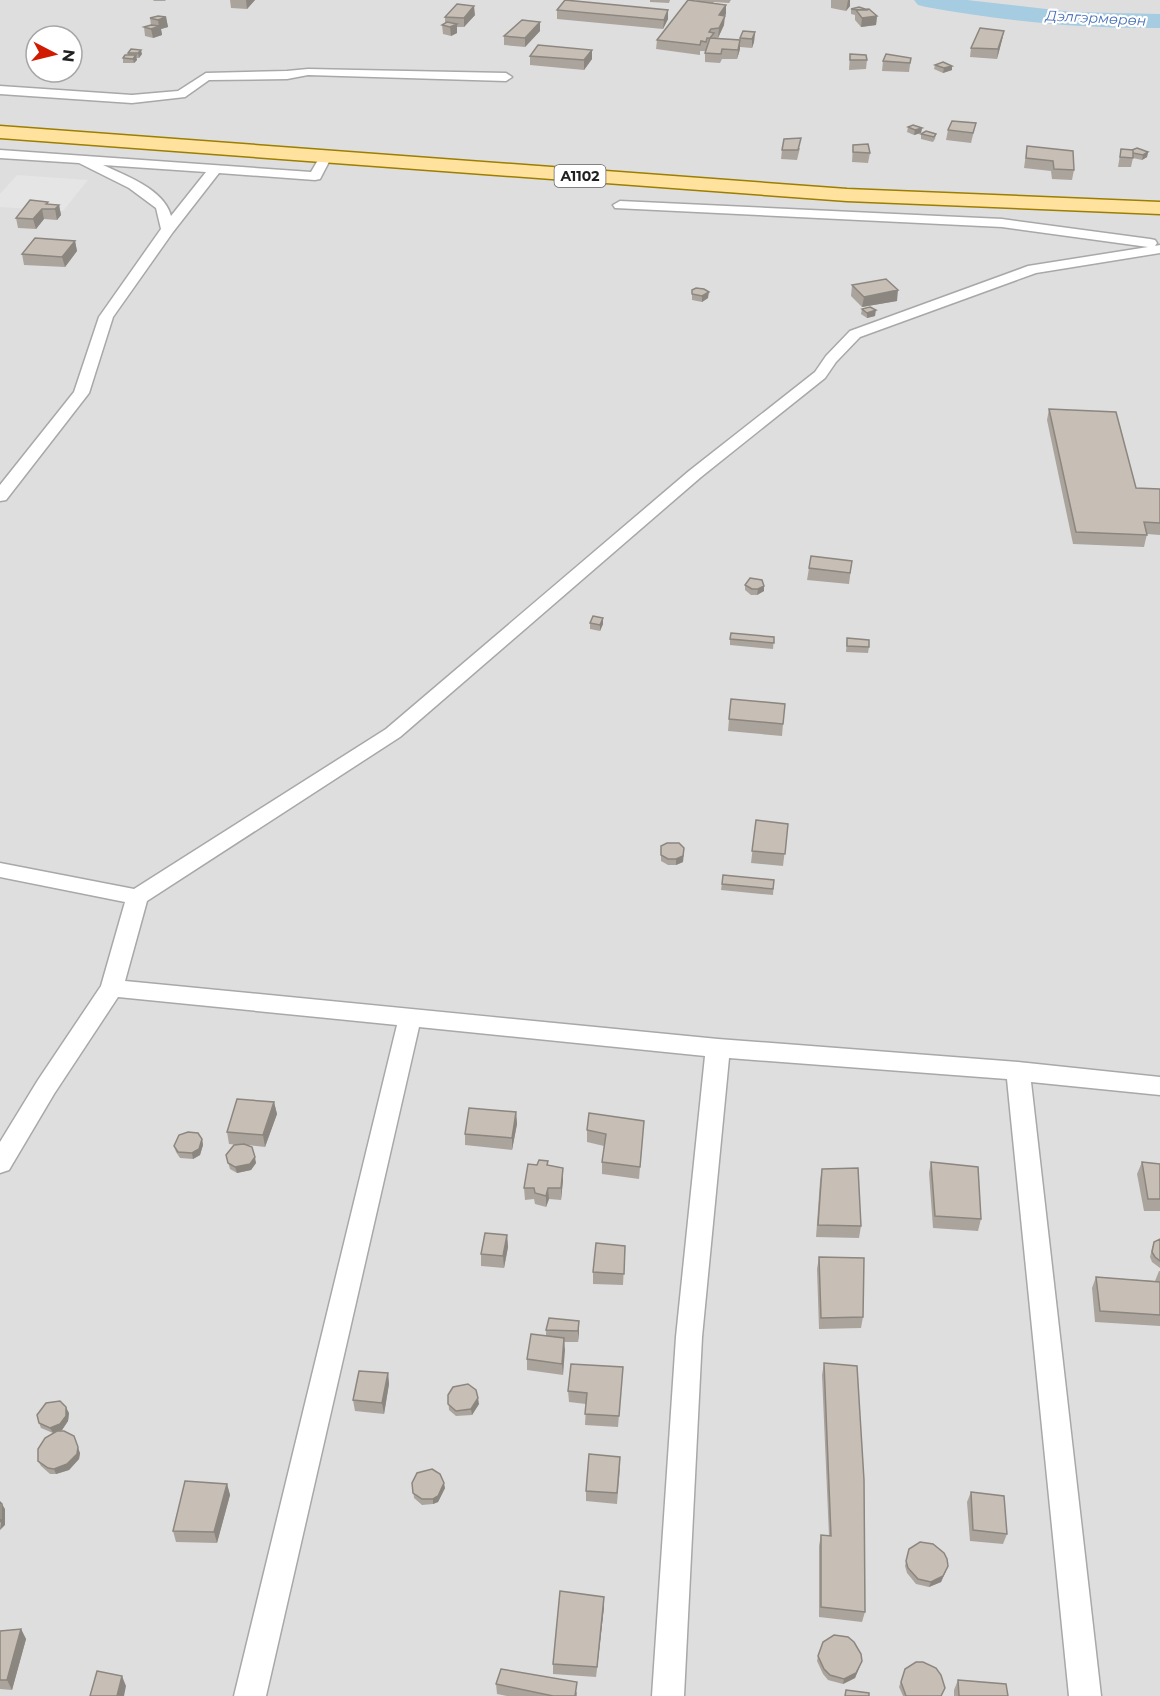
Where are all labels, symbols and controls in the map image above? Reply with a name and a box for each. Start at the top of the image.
water label: Дэлгэрмөрөн [1043,6,1147,30]
north arrow [24,24,84,84]
text: N [58,48,79,63]
road number: A1102 [554,165,606,187]

